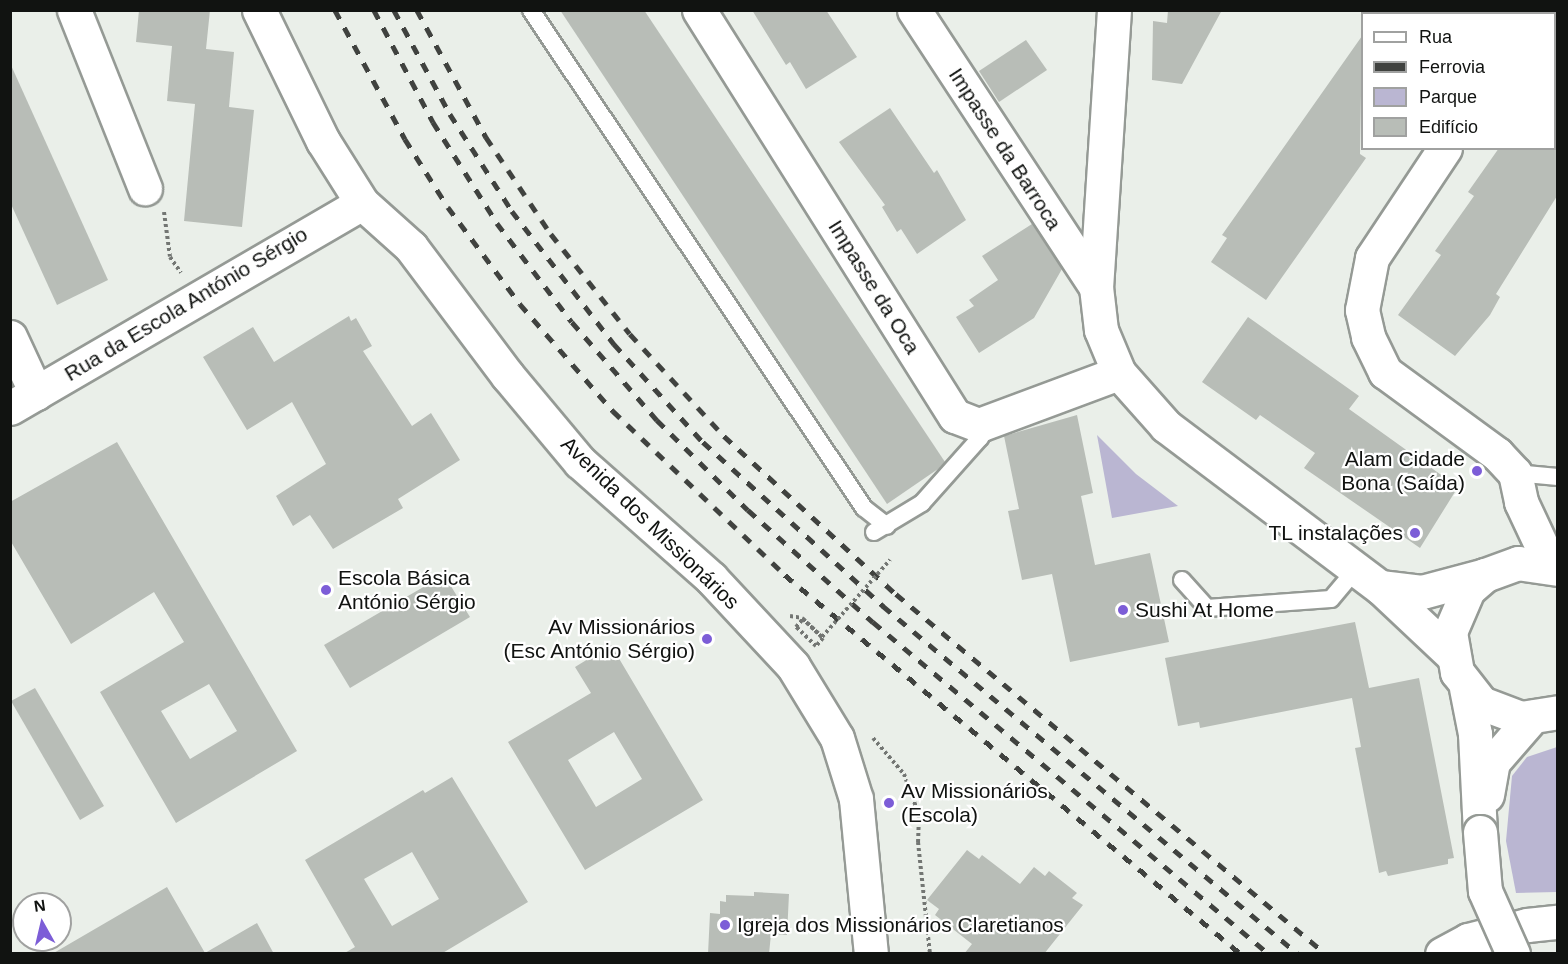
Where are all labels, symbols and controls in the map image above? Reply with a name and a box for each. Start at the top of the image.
legend [1361,12,1556,150]
text: Rua [1419,27,1452,47]
text: Ferrovia [1419,57,1485,77]
street label: Impasse da Barroca [943,63,1067,235]
text: Parque [1419,87,1477,107]
text: Edifício [1419,117,1478,137]
street label: Impasse da Oca [823,215,925,359]
street label: Rua da Escola António Sérgio [59,221,313,387]
street label: Avenida dos Missionários [556,431,744,615]
place label: Alam Cidade Bona (Saída) [1341,446,1465,496]
marker: Alam Cidade Bona (Saída) [1470,464,1484,478]
place label: TL instalações [1268,520,1403,546]
marker: TL instalações [1408,526,1422,540]
place label: Escola Básica António Sérgio [338,565,476,615]
marker: Escola Básica António Sérgio [319,583,333,597]
place label: Sushi At Home [1135,597,1275,623]
marker: Sushi At Home [1116,603,1130,617]
place label: Av Missionários (Esc António Sérgio) [502,614,695,664]
marker: Av Missionários (Esc António Sérgio) [700,632,714,646]
place label: Av Missionários (Escola) [901,778,1048,828]
marker: Av Missionários (Escola) [882,796,896,810]
north arrow [12,892,72,952]
text: N [33,896,47,915]
place label: Igreja dos Missionários Claretianos [737,912,1064,938]
marker: Igreja dos Missionários Claretianos [718,918,732,932]

